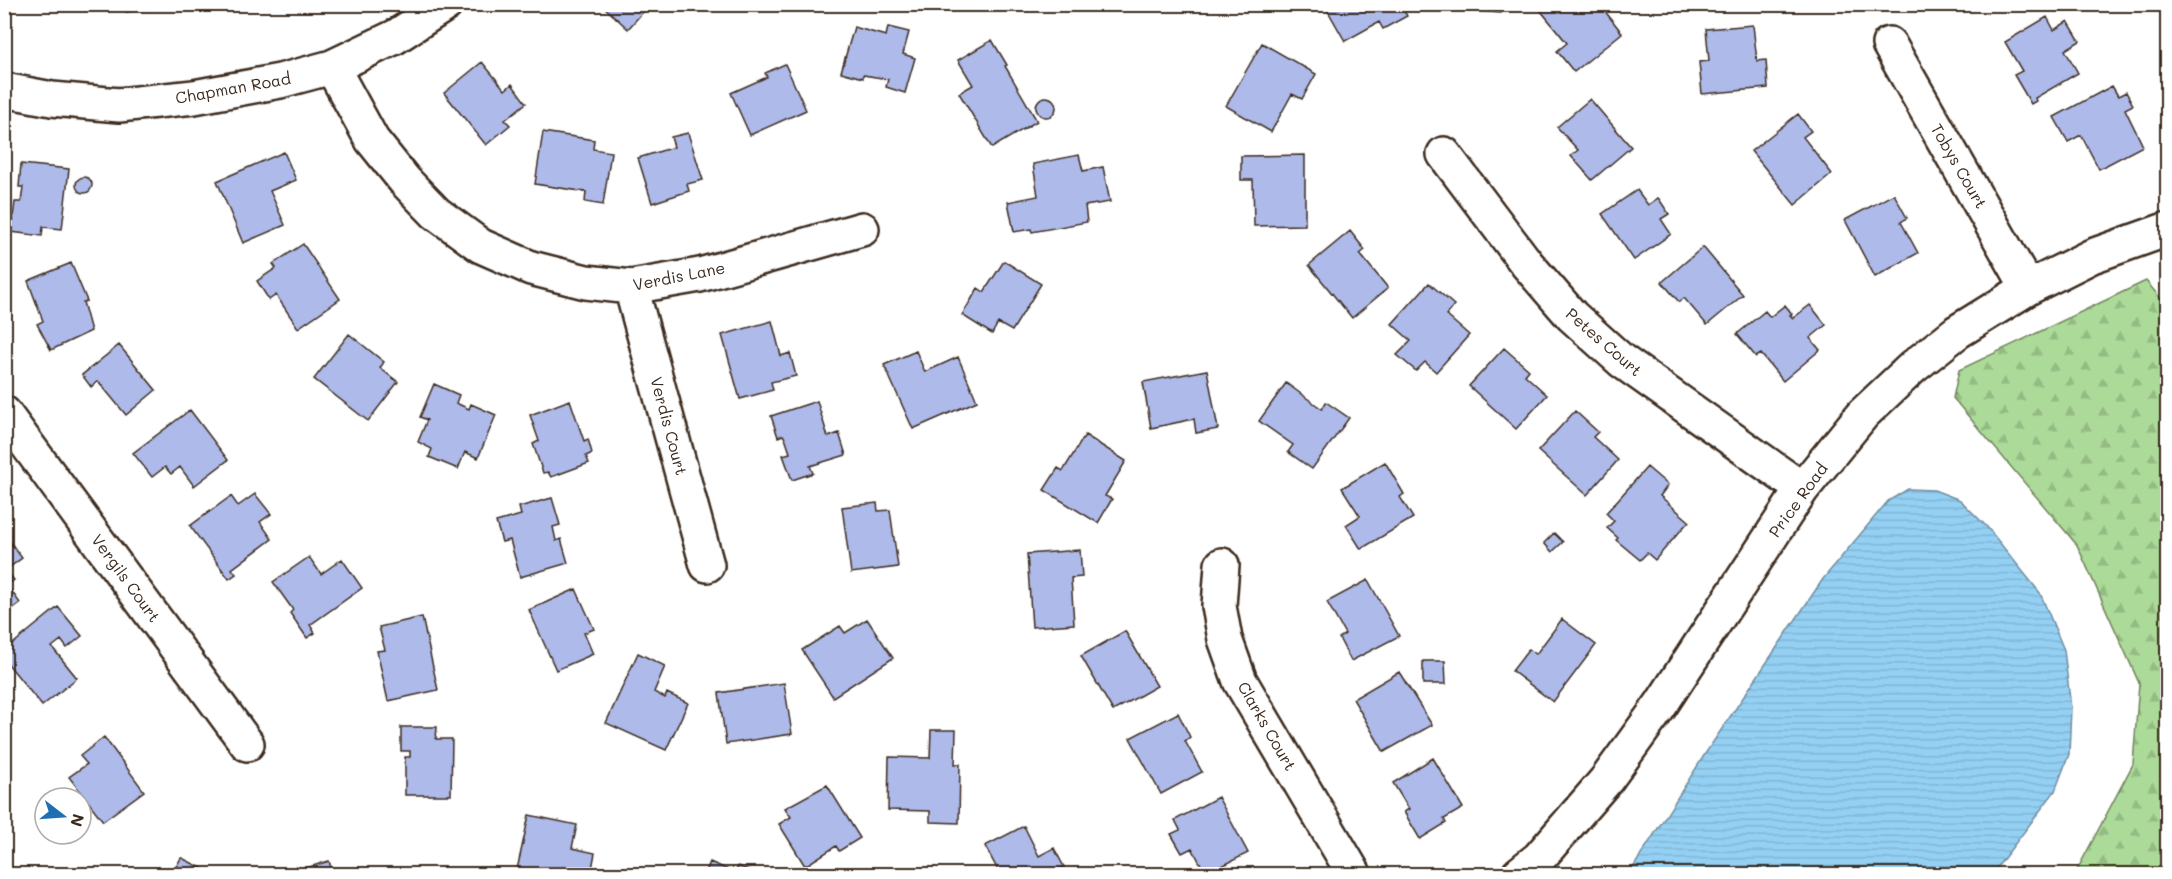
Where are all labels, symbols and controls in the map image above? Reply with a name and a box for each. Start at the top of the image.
street label: Chapman Road [174,67,292,108]
street label: Tobys Court [1927,120,1992,212]
street label: Verdis Lane [631,256,727,295]
street label: Petes Court [1562,303,1647,380]
street label: Verdis Court [646,374,693,477]
street label: Price Road [1764,458,1832,541]
street label: Vergils Court [87,529,165,626]
street label: Clarks Court [1233,677,1301,774]
north arrow [33,786,93,846]
text: N [66,812,90,829]

